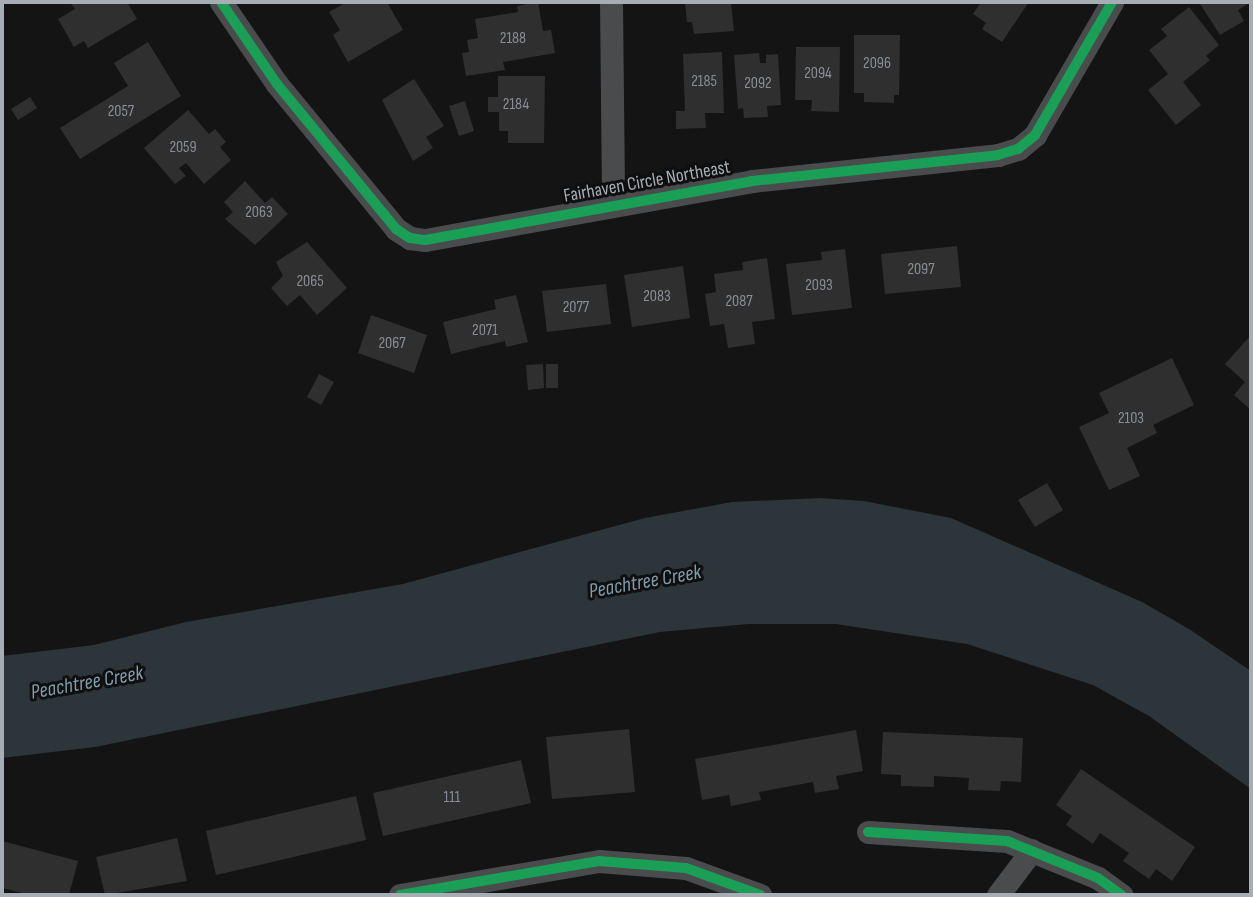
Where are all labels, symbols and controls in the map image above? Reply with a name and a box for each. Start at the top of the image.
house number: 2188 [500,29,526,49]
house number: 2096 [863,54,891,74]
house number: 2094 [804,64,832,84]
house number: 2185 [691,72,717,92]
house number: 2092 [744,74,772,94]
house number: 2184 [503,95,529,115]
house number: 2057 [108,102,134,122]
house number: 2059 [169,138,197,158]
street label: Fairhaven Circle Northeast [562,156,732,208]
house number: 2063 [245,203,273,223]
house number: 2097 [907,260,935,280]
house number: 2065 [296,272,324,292]
house number: 2093 [805,276,833,296]
house number: 2083 [643,287,671,307]
house number: 2087 [725,292,753,312]
house number: 2077 [563,298,589,318]
house number: 2071 [472,321,498,341]
house number: 2067 [378,334,406,354]
house number: 2103 [1118,409,1144,429]
water label: Peachtree Creek [587,560,703,604]
water label: Peachtree Creek [29,661,145,705]
house number: 111 [444,788,460,808]

